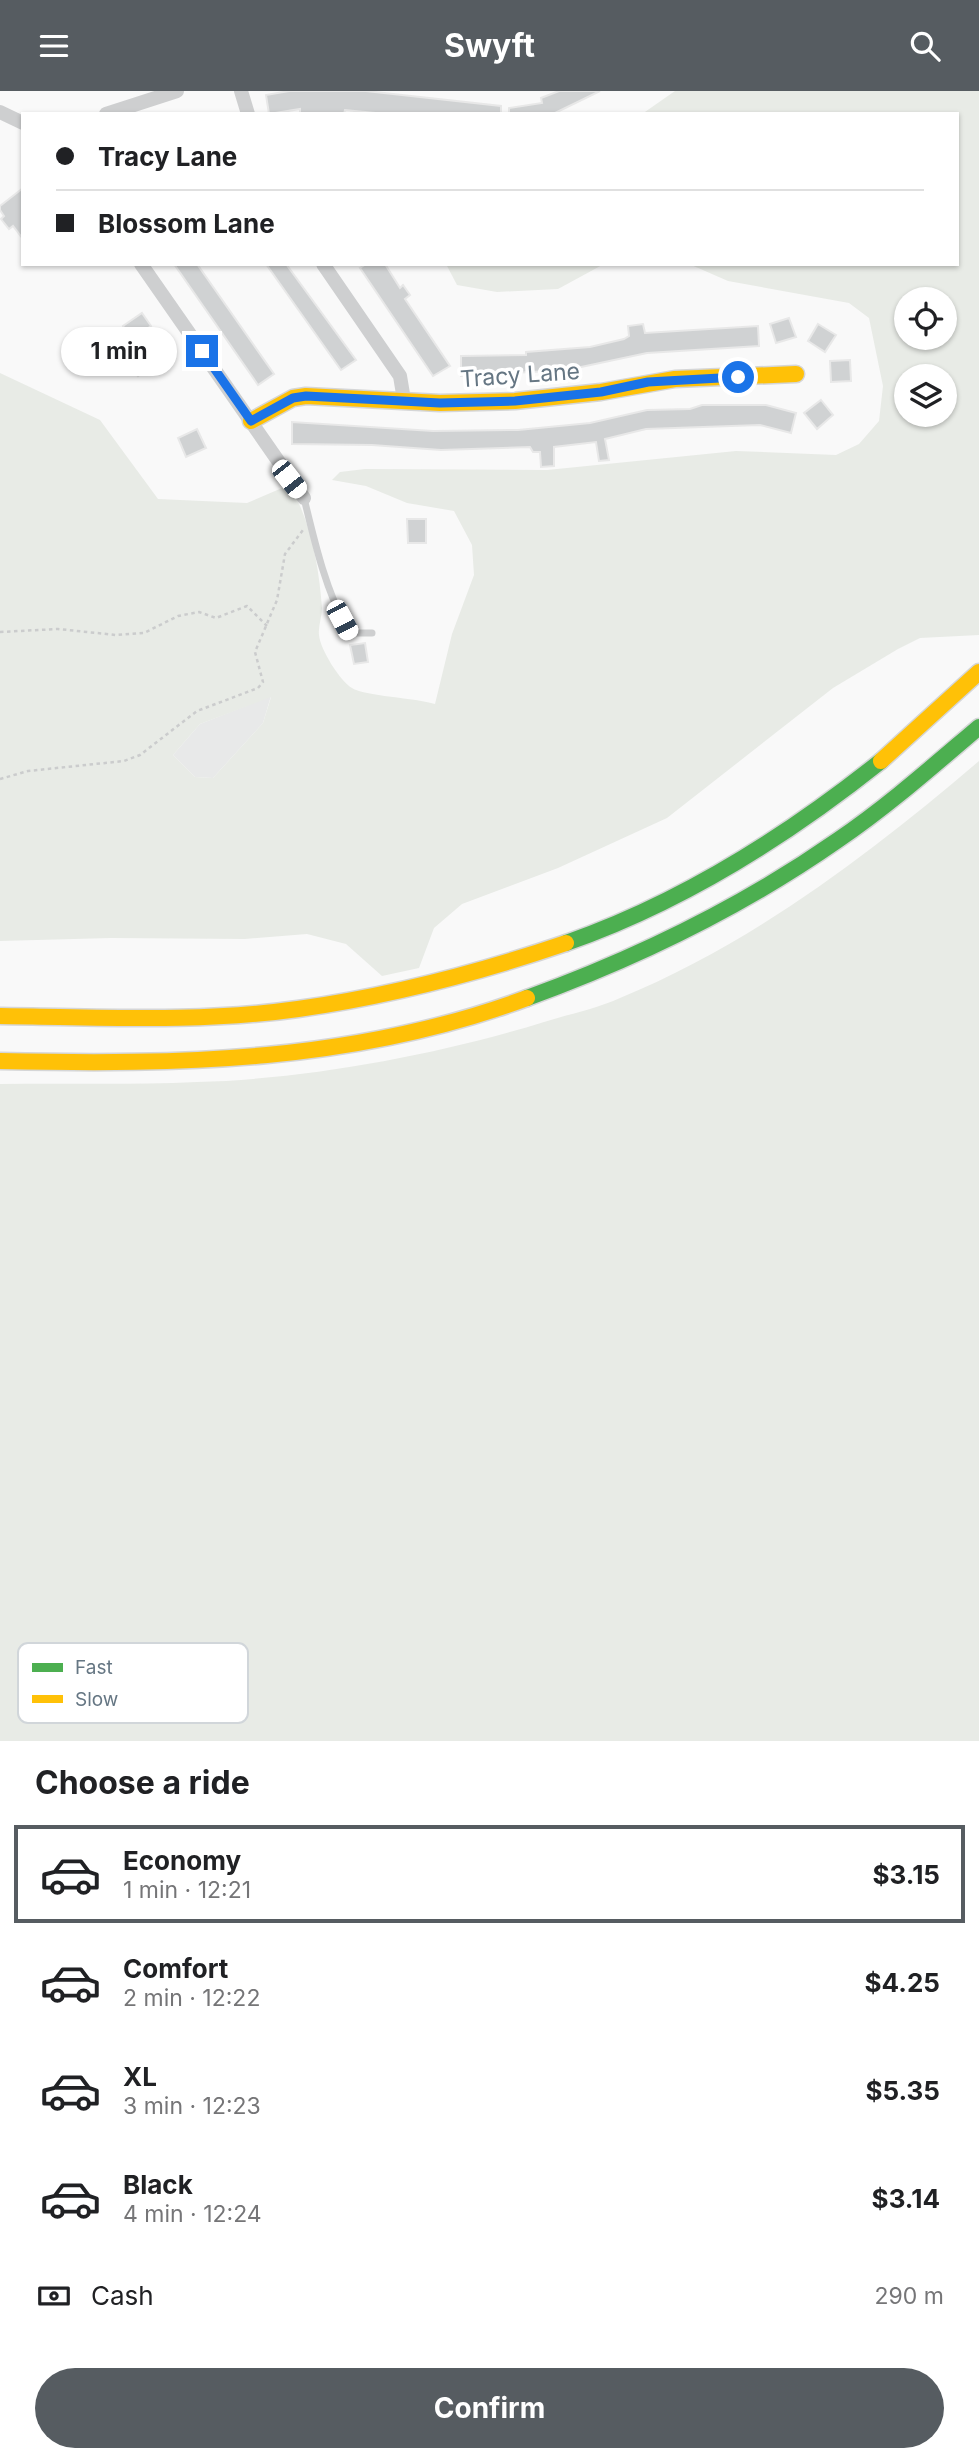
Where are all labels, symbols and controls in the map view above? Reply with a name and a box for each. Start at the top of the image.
text: Swyft [444,26,535,65]
icon: menu [35,27,73,65]
icon: search [906,27,944,65]
text: Tracy Lane [98,141,237,172]
text: Blossom Lane [98,208,275,239]
map controls [894,287,957,427]
button: locate [894,287,957,350]
callout: 1 min [62,327,178,375]
route end [186,335,218,367]
text: 1 min [91,337,147,365]
street label: Tracy Lane [459,357,581,393]
route start [722,361,754,393]
button: layers [894,364,957,427]
car [268,456,311,502]
car [323,597,362,643]
legend [18,1643,248,1723]
text: Fast [75,1656,113,1679]
text: Slow [75,1688,118,1711]
text: Choose a ride [35,1763,250,1802]
icon: car [39,1843,102,1906]
text: Economy [123,1845,241,1876]
text: $3.15 [873,1859,940,1890]
text: 1 min · 12:21 [123,1876,251,1904]
icon: car [39,1951,102,2014]
text: Comfort [123,1953,228,1984]
text: $4.25 [865,1967,940,1998]
text: 2 min · 12:22 [123,1984,260,2012]
icon: car [39,2059,102,2122]
text: XL [123,2061,157,2092]
text: $5.35 [865,2075,940,2106]
text: 3 min · 12:23 [123,2092,261,2120]
icon: car [39,2167,102,2230]
text: Black [123,2169,193,2200]
text: $3.14 [872,2183,940,2214]
text: 4 min · 12:24 [123,2200,262,2228]
icon: cash [35,2277,73,2315]
text: Cash [91,2280,154,2311]
text: 290 m [875,2282,944,2310]
button: Confirm [35,2368,944,2448]

